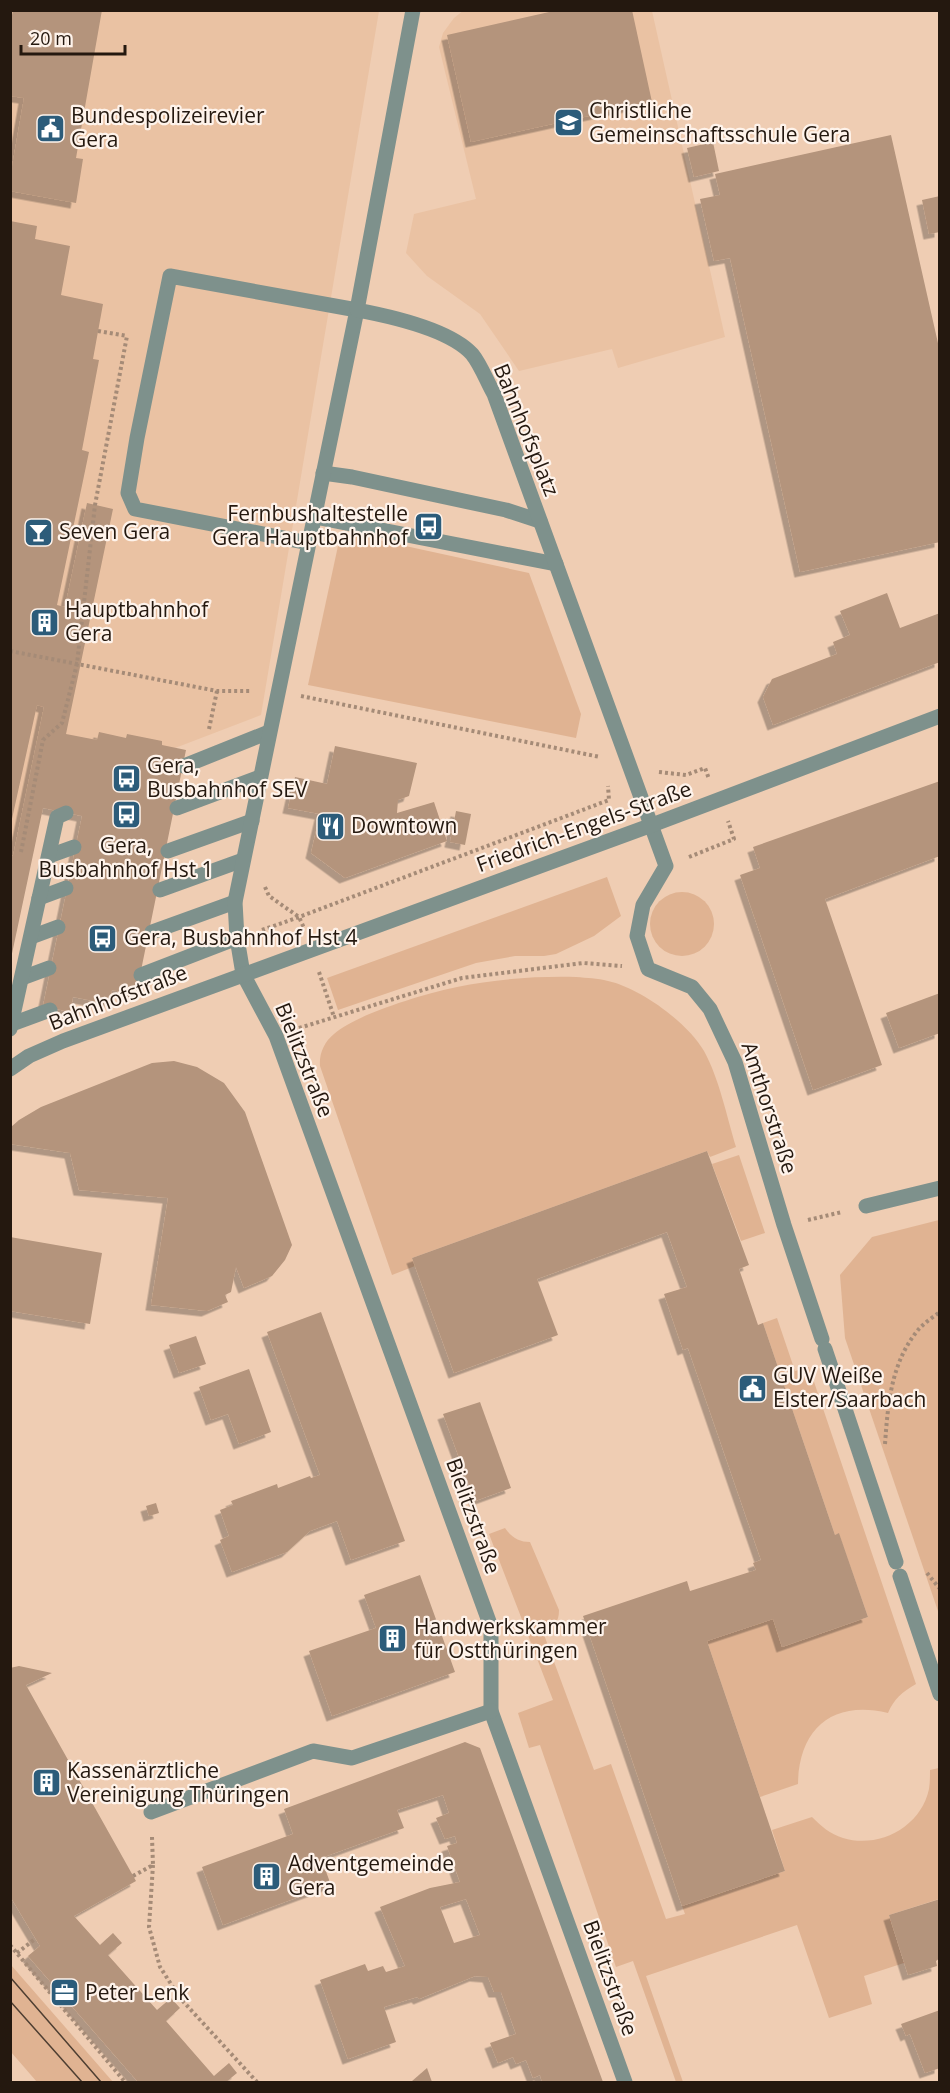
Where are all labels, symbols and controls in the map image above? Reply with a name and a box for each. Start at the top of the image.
scale bar [21,18,124,56]
text: 20 m [30,26,72,50]
place label: Christliche Gemeinschaftsschule Gera [589,96,850,148]
place label: Bundespolizeirevier Gera [71,101,265,153]
school or university icon: Christliche Gemeinschaftsschule Gera [552,107,584,139]
public building icon: Bundespolizeirevier Gera [34,112,66,144]
street label: Bahnhofsplatz [488,359,566,500]
place label: Fernbushaltestelle Gera Hauptbahnhof [212,499,410,551]
bus stop icon: Fernbushaltestelle Gera Hauptbahnhof [413,510,445,542]
bar icon: Seven Gera [22,516,54,548]
place label: Seven Gera [59,517,170,545]
place label: Hauptbahnhof Gera [65,595,210,647]
building icon: Hauptbahnhof Gera [28,606,60,638]
place label: Gera, Busbahnhof SEV [147,751,308,803]
bus stop icon: Gera, Busbahnhof SEV [110,762,142,794]
street label: Friedrich-Engels-Straße [472,774,695,878]
bus stop icon: Gera, Busbahnhof Hst 1 [110,799,142,831]
restaurant icon: Downtown [314,810,346,842]
place label: Downtown [351,811,457,839]
place label: Gera, Busbahnhof Hst 1 [38,831,214,883]
bus stop icon: Gera, Busbahnhof Hst 4 [87,922,119,954]
place label: Gera, Busbahnhof Hst 4 [124,923,357,951]
street label: Bahnhofstraße [44,958,191,1036]
street label: Bielitzstraße [269,998,341,1121]
street label: Amthorstraße [735,1038,804,1177]
place label: GUV Weiße Elster/Saarbach [773,1361,926,1413]
public building icon: GUV Weiße Elster/Saarbach [736,1372,768,1404]
street label: Bielitzstraße [440,1454,508,1577]
place label: Handwerkskammer für Ostthüringen [414,1612,607,1664]
building icon: Handwerkskammer für Ostthüringen [377,1623,409,1655]
place label: Kassenärztliche Vereinigung Thüringen [67,1756,289,1808]
building icon: Kassenärztliche Vereinigung Thüringen [30,1767,62,1799]
place label: Adventgemeinde Gera [288,1849,454,1901]
building icon: Adventgemeinde Gera [251,1860,283,1892]
street label: Bielitzstraße [577,1916,645,2039]
office icon: Peter Lenk [48,1977,80,2009]
place label: Peter Lenk [85,1978,189,2006]

